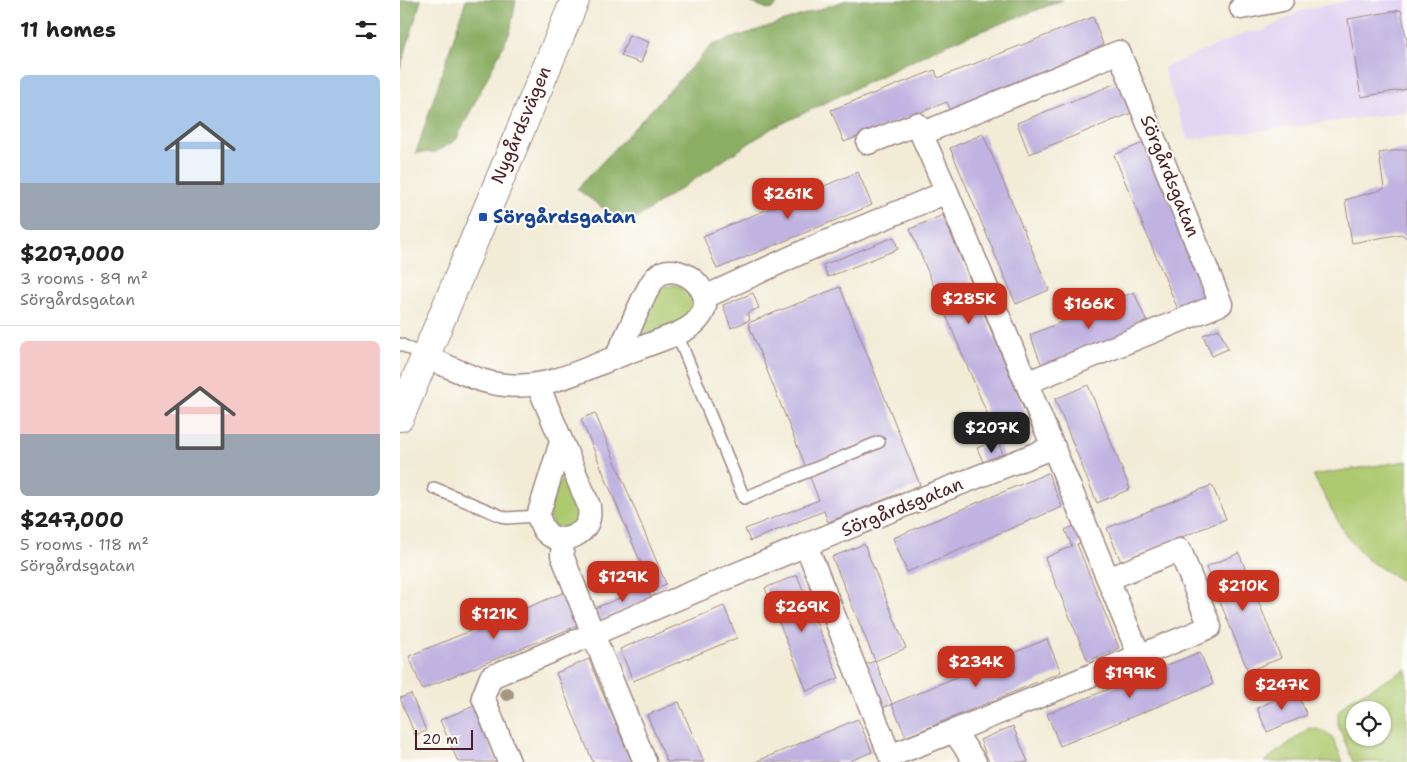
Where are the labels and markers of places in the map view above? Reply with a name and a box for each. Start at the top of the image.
pin: $261K [753,178,823,220]
place label: Sörgårdsgatan [493,205,636,229]
marker: Sörgårdsgatan [477,211,489,223]
pin: $285K [934,282,1004,325]
pin: $166K [1054,288,1124,330]
pin: $207K [957,412,1027,454]
pin: $129K [588,560,658,603]
pin: $210K [1208,570,1278,612]
pin: $269K [767,590,837,633]
pin: $121K [459,598,529,640]
pin: $234K [941,646,1011,688]
pin: $199K [1095,656,1165,699]
pin: $247K [1247,668,1317,711]

